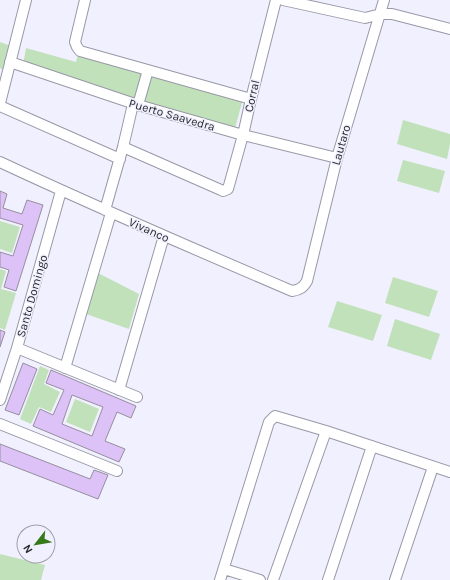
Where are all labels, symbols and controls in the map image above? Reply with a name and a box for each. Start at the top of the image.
street label: Corral [242,79,262,113]
street label: Puerto Saavedra [127,96,217,134]
street label: Lautaro [329,123,353,167]
street label: Vivanco [127,215,171,245]
street label: Santo Domingo [14,253,50,339]
north arrow [16,524,56,564]
text: N [20,542,35,556]

